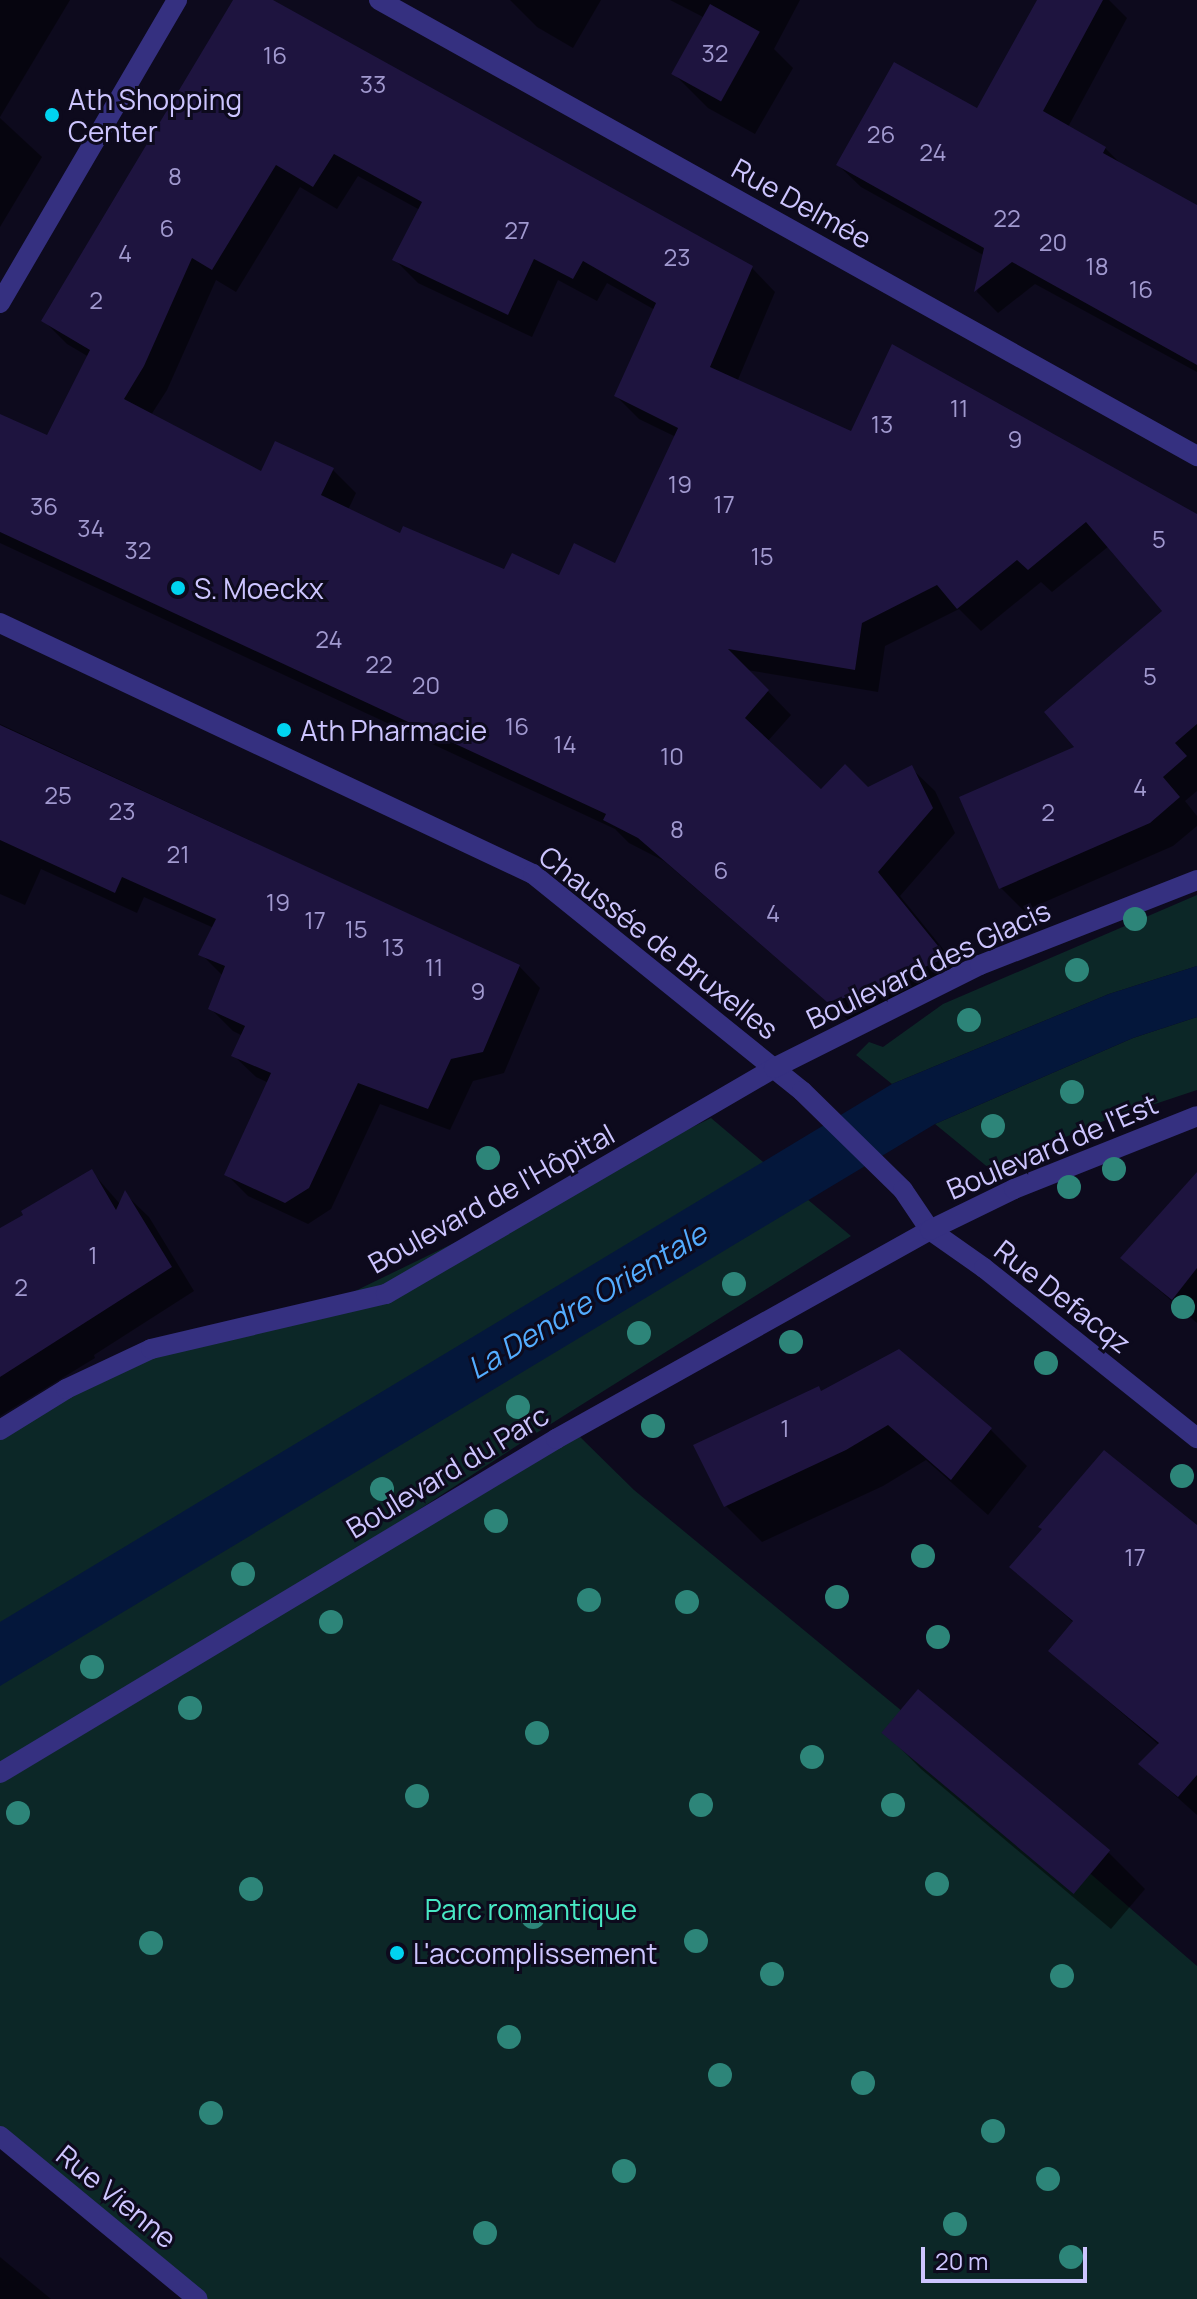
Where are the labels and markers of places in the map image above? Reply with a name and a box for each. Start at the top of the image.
place label: Ath Shopping Center [68,82,242,148]
marker: Ath Shopping Center [43,106,61,124]
place label: S. Moeckx [194,571,324,605]
marker: S. Moeckx [169,579,187,597]
place label: Ath Pharmacie [300,713,487,747]
marker: Ath Pharmacie [275,721,293,739]
place label: L'accomplissement [413,1936,658,1970]
marker: L'accomplissement [388,1944,406,1962]

